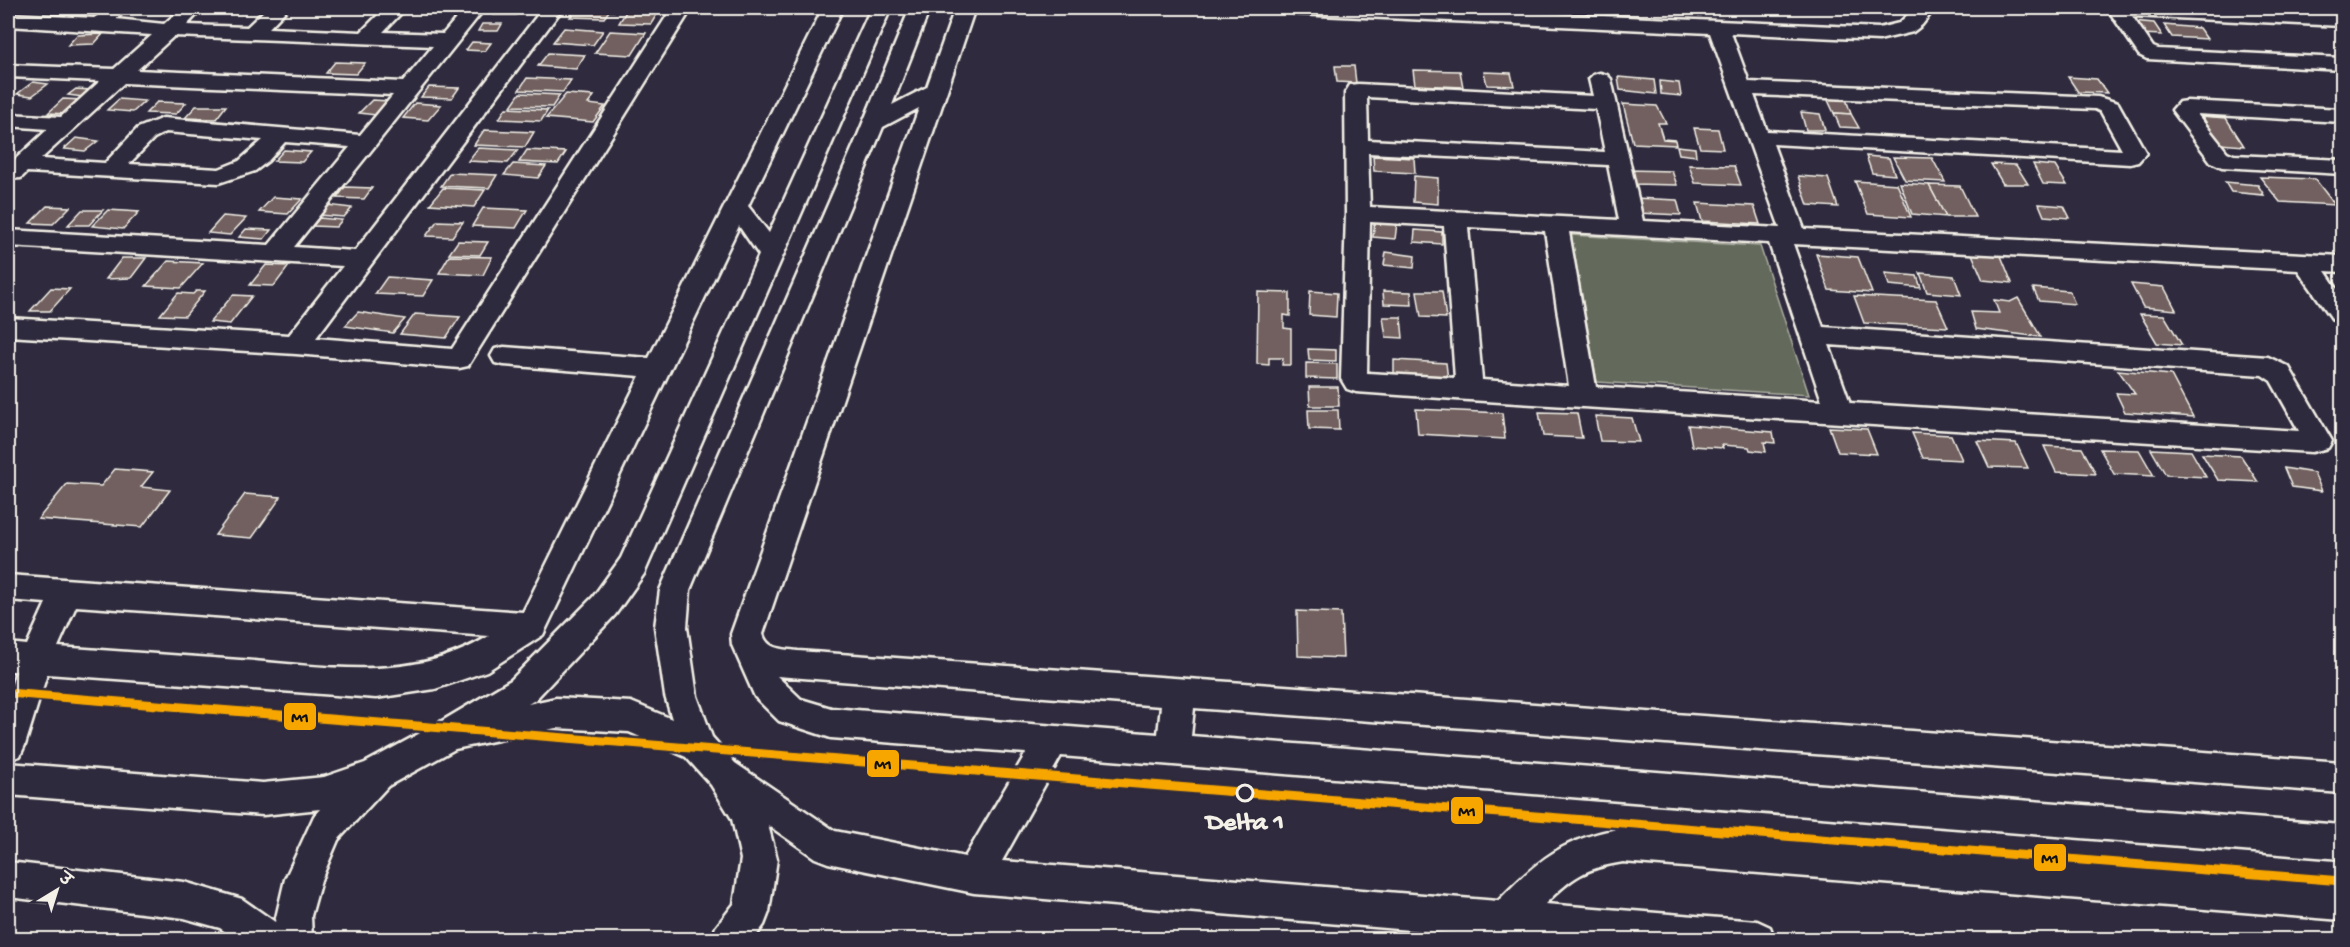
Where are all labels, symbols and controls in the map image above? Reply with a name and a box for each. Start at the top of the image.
line badge: M1 [283,702,317,731]
text: M1 [291,710,309,729]
line badge: M1 [866,749,900,778]
text: M1 [874,757,892,776]
marker: Delta 1 [1236,784,1254,802]
line badge: M1 [1450,796,1484,825]
text: M1 [1458,804,1476,823]
place label: Delta 1 [1204,809,1284,840]
line badge: M1 [2033,843,2067,872]
text: M1 [2041,851,2059,870]
north arrow [27,860,87,920]
text: उ [52,869,75,893]

